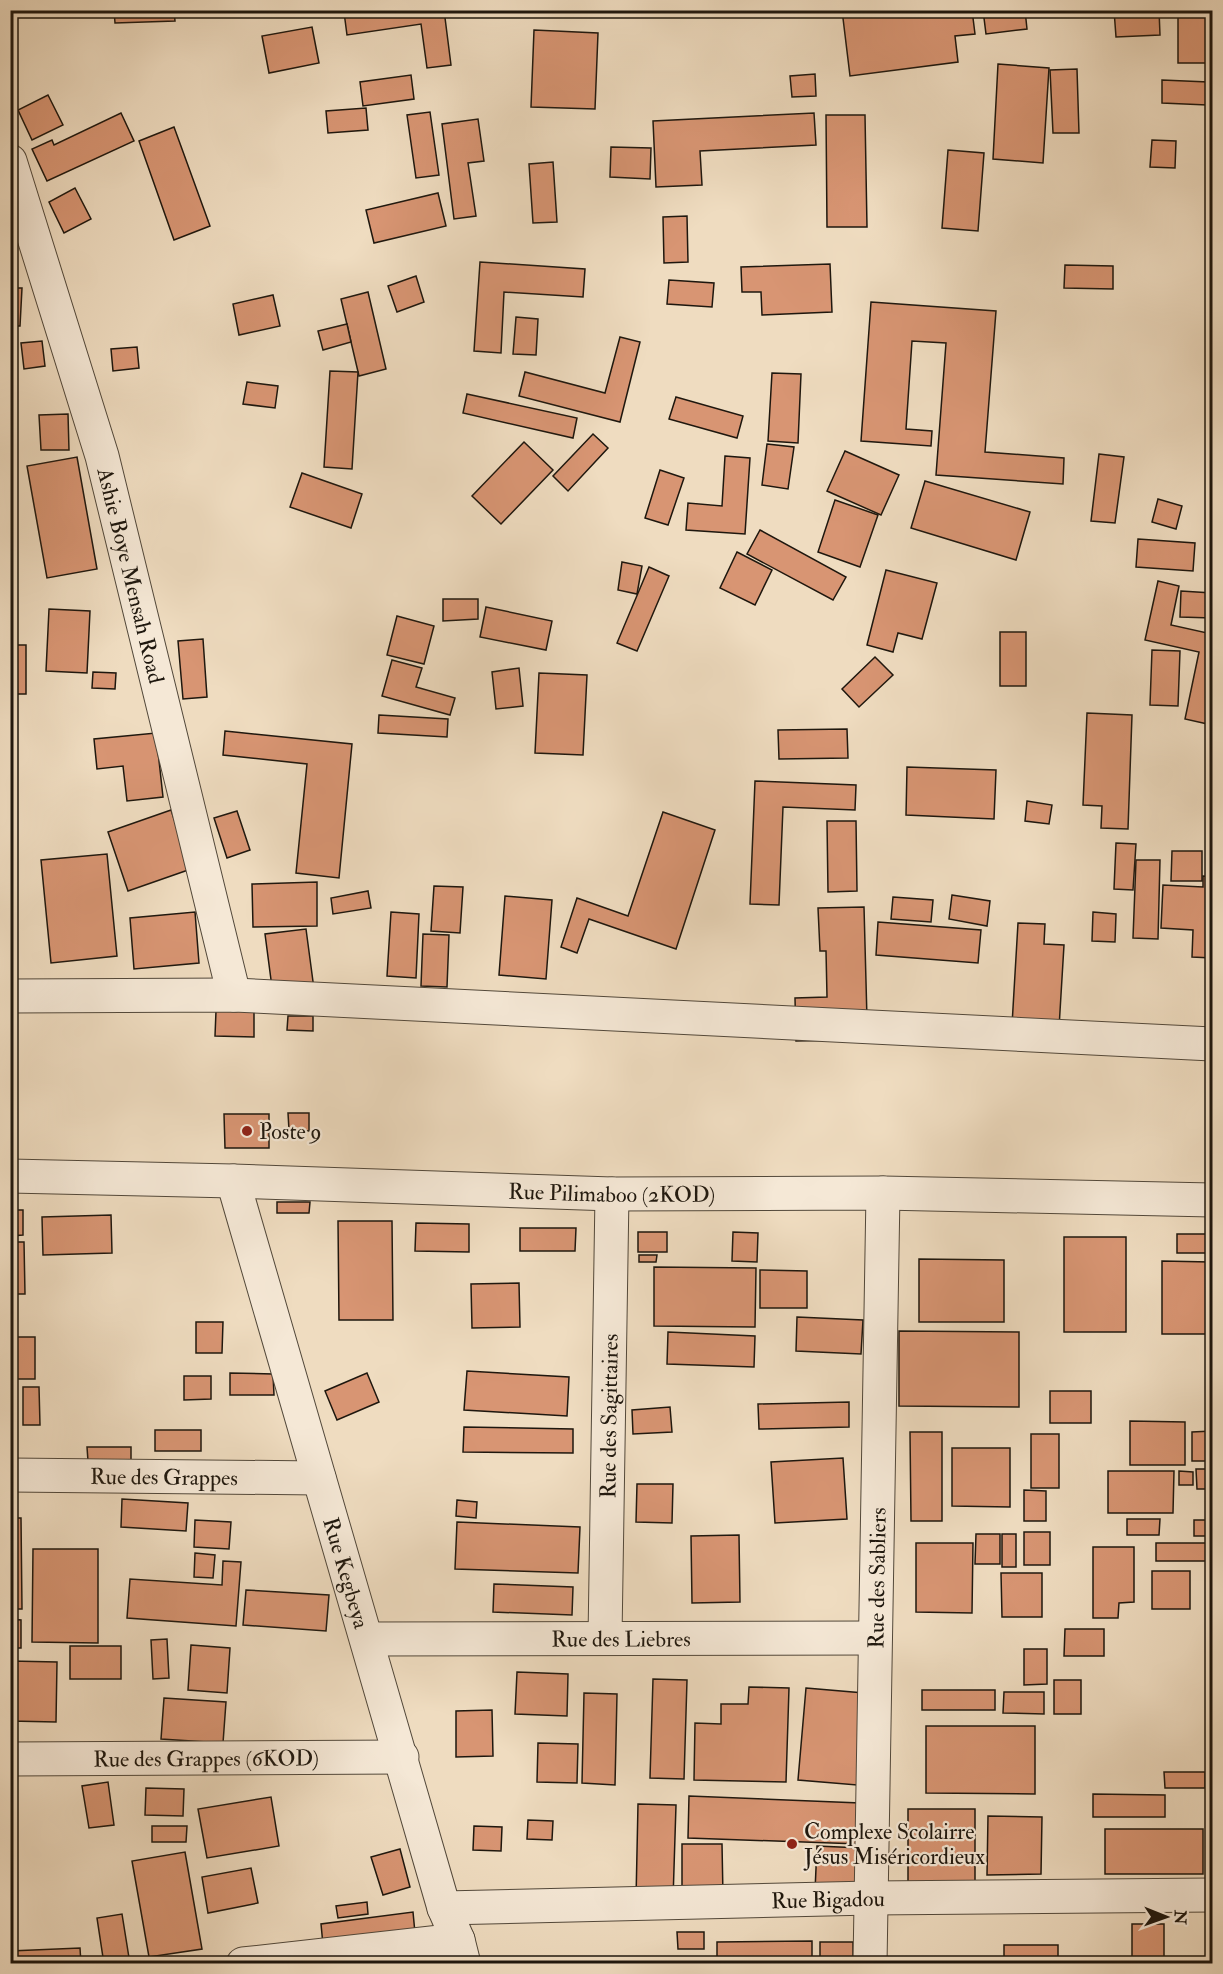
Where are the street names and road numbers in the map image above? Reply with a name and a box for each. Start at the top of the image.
street label: Ashie Boye Mensah Road [90,464,170,687]
street label: Rue Pilimaboo (2KOD) [508,1177,715,1209]
street label: Rue des Sagittaires [594,1333,625,1499]
street label: Rue des Grappes [90,1463,238,1493]
street label: Rue des Sabliers [862,1507,893,1649]
street label: Rue Kegbeya [316,1514,375,1633]
street label: Rue des Liebres [551,1625,691,1654]
street label: Rue des Grappes (6KOD) [93,1744,319,1774]
street label: Rue Bigadou [771,1885,885,1915]

